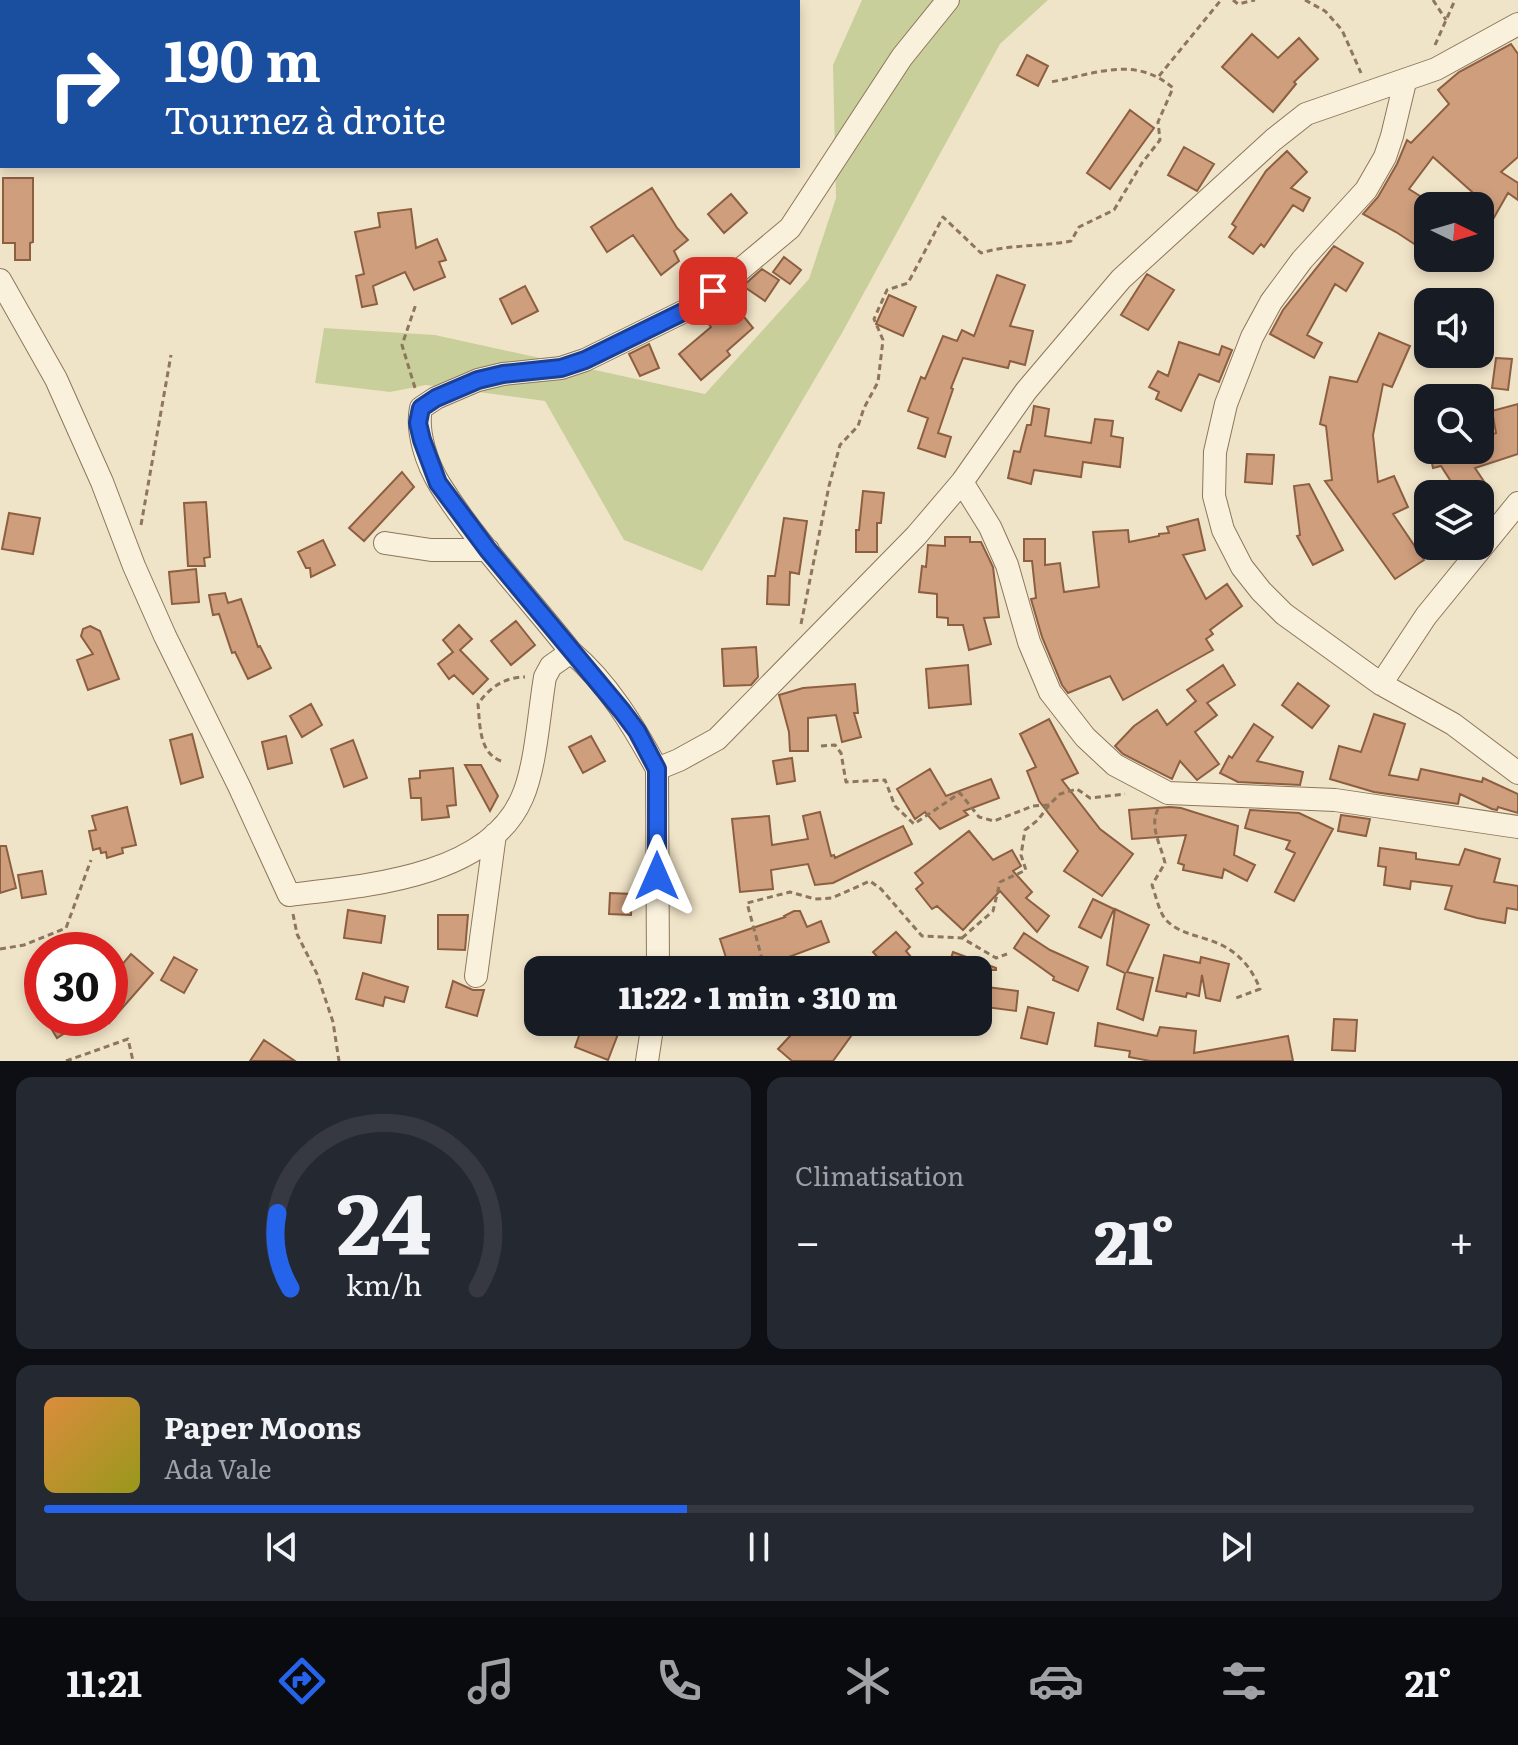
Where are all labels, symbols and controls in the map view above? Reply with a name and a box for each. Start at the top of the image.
text: 190 m [164,16,321,99]
icon: right [32,32,136,136]
text: Tournez à droite [164,92,446,145]
north arrow [1414,192,1494,272]
map controls [1414,192,1494,560]
pin [679,257,747,325]
icon: arrive [691,269,735,313]
button: sound [1414,288,1494,368]
button: search [1414,384,1494,464]
button: layers [1414,480,1494,560]
position arrow [615,834,699,918]
speed limit sign: 30 [24,932,128,1036]
text: 11:22 · 1 min · 310 m [619,974,897,1018]
text: Climatisation [795,1155,964,1194]
text: 24 [336,1157,431,1281]
text: 21° [1094,1194,1175,1283]
text: − [795,1206,821,1272]
text: + [1448,1206,1474,1272]
text: km/h [345,1262,422,1305]
text: Paper Moons [164,1404,361,1448]
text: Ada Vale [164,1448,271,1487]
icon: previous [260,1525,304,1569]
icon: pause [737,1525,781,1569]
icon: next [1214,1525,1258,1569]
icon: directions [274,1653,330,1709]
icon: music [463,1653,519,1709]
icon: phone [651,1653,707,1709]
icon: climate [840,1653,896,1709]
icon: car [1028,1653,1084,1709]
icon: filters [1216,1653,1272,1709]
text: 11:21 [66,1655,142,1708]
text: 21° [1405,1655,1452,1708]

